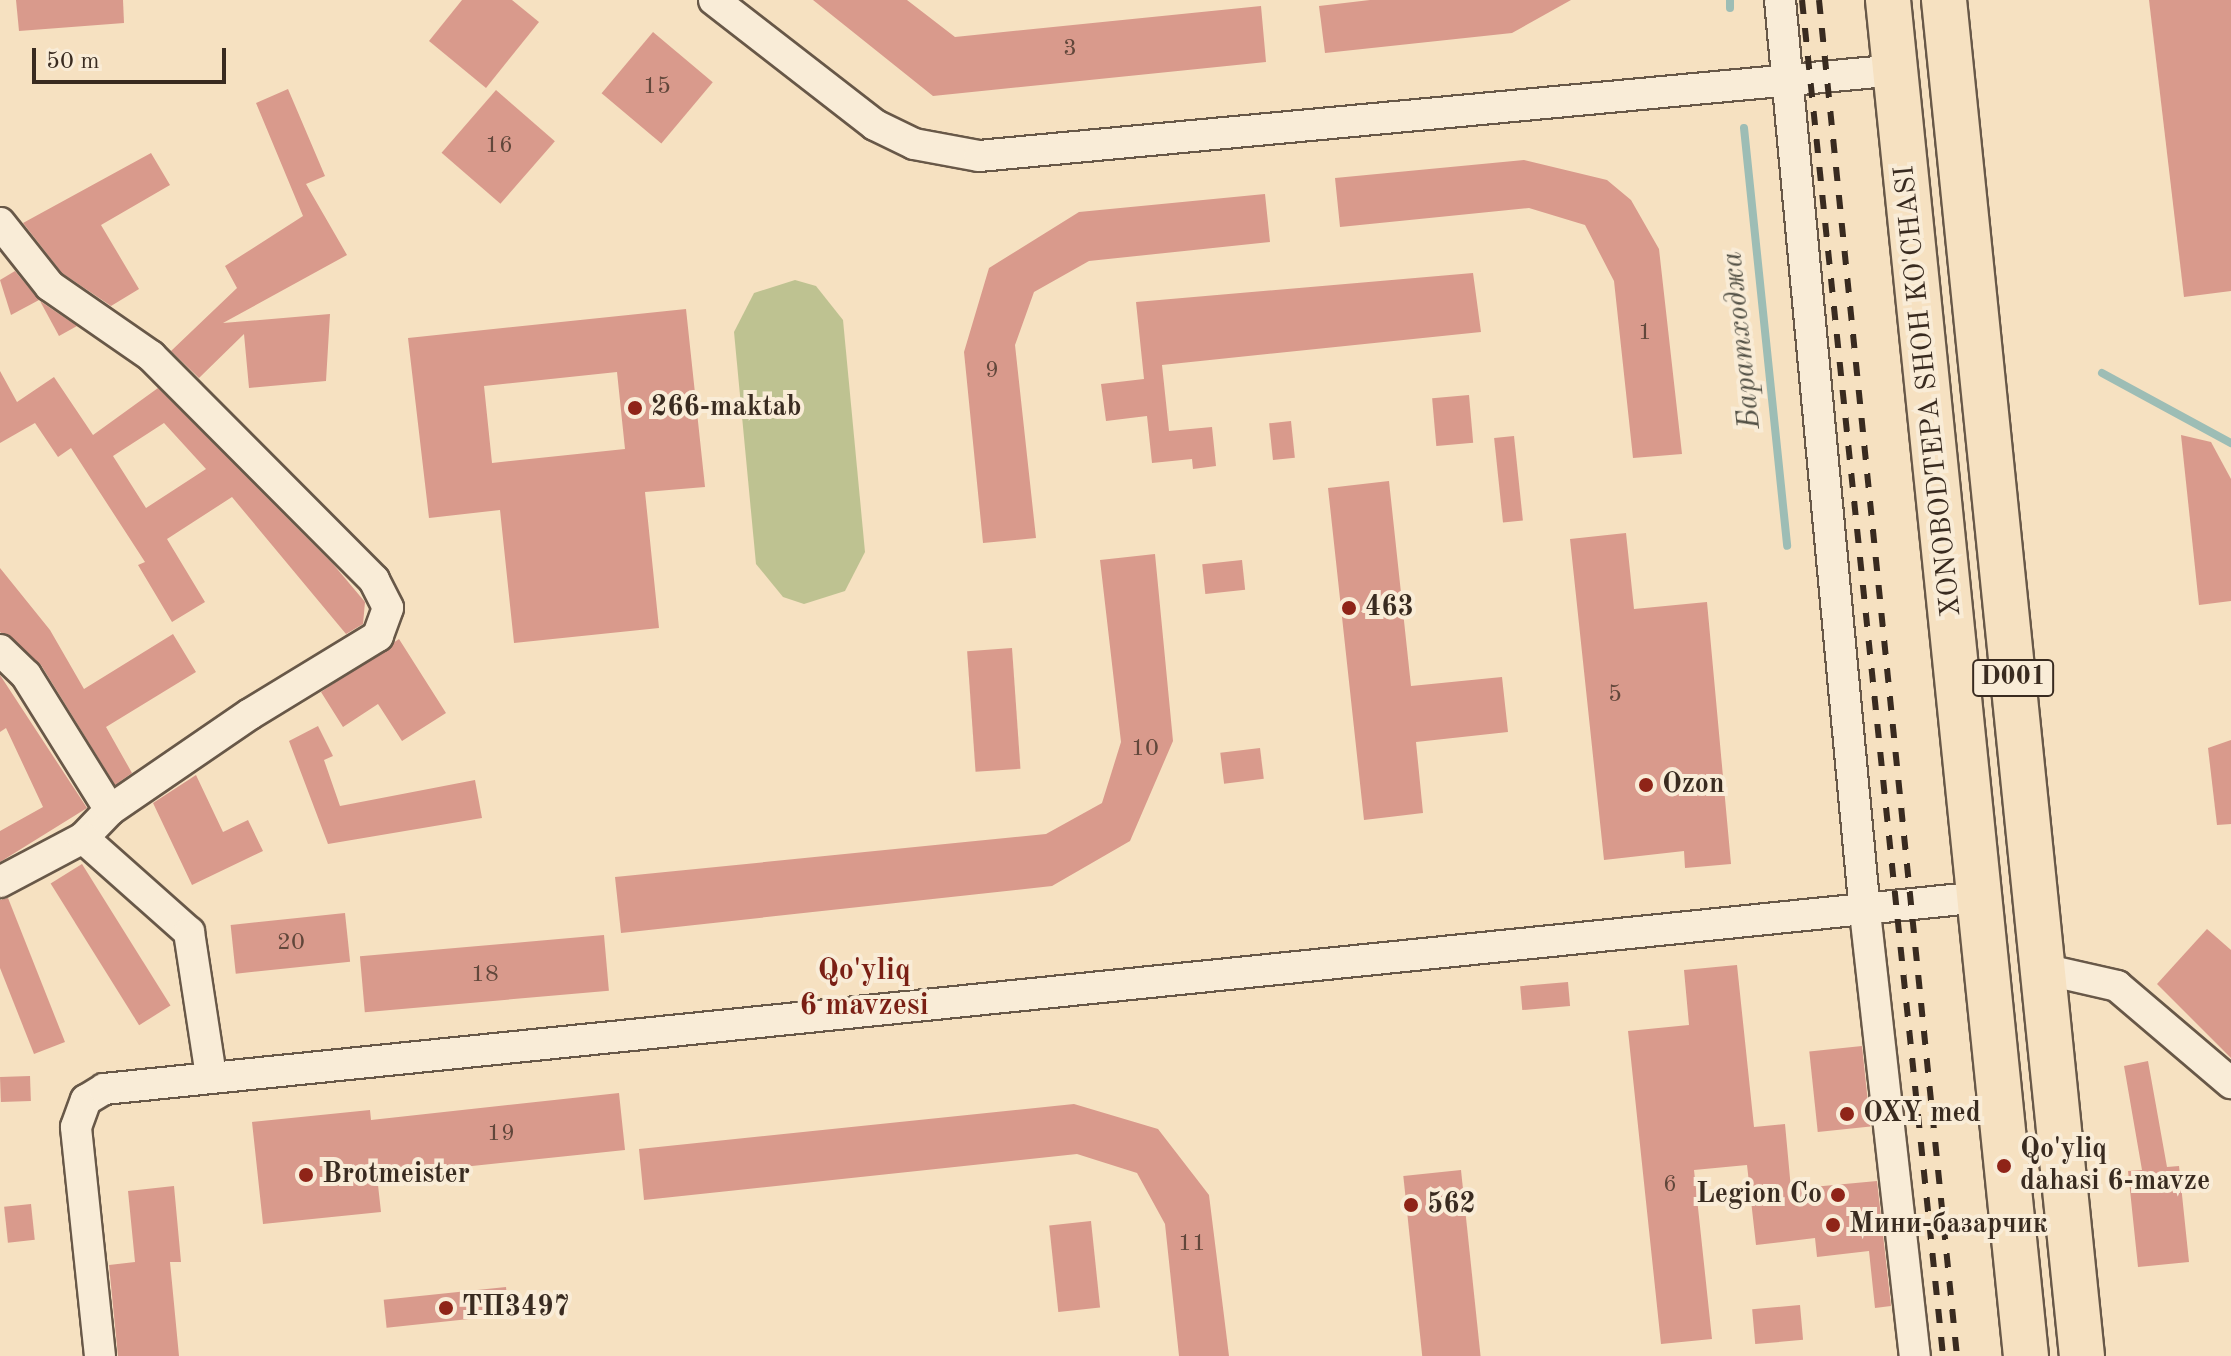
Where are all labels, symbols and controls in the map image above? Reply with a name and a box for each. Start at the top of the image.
scale bar [36,32,230,82]
house number: 3 [1063,36,1077,64]
text: 50 m [46,50,100,74]
house number: 15 [643,74,671,102]
house number: 16 [485,133,513,161]
street label: XONOBODTEPA SHOH KO'CHASI [1889,164,1969,618]
water label: Баратходжа [1715,250,1769,430]
house number: 1 [1638,320,1652,348]
house number: 9 [985,358,999,386]
place label: 266-maktab [651,391,802,425]
marker: 266-maktab [626,399,644,417]
place label: 463 [1365,591,1414,625]
marker: 463 [1340,599,1358,617]
road number: D001 [1971,656,2055,700]
house number: 5 [1608,682,1622,710]
house number: 10 [1131,736,1159,764]
place label: Ozon [1662,768,1724,802]
marker: Ozon [1637,776,1655,794]
house number: 20 [277,930,305,958]
district label: Qo'yliq 6 mavzesi [799,953,929,1024]
house number: 18 [471,962,499,990]
place label: OXY med [1863,1097,1981,1131]
marker: OXY med [1838,1105,1856,1123]
house number: 19 [487,1121,515,1149]
place label: Qo'yliq dahasi 6-mavze [2020,1133,2210,1199]
marker: Qo'yliq dahasi 6-mavze [1995,1157,2013,1175]
place label: Brotmeister [322,1158,470,1192]
marker: Brotmeister [297,1166,315,1184]
house number: 6 [1663,1172,1677,1200]
place label: Legion Co [1696,1178,1822,1212]
marker: Legion Co [1829,1186,1847,1204]
place label: 562 [1427,1188,1476,1222]
marker: 562 [1402,1196,1420,1214]
place label: Мини-базарчик [1849,1208,2048,1242]
marker: Мини-базарчик [1824,1216,1842,1234]
house number: 11 [1178,1231,1206,1259]
place label: ТП3497 [462,1291,570,1325]
marker: ТП3497 [437,1299,455,1317]

